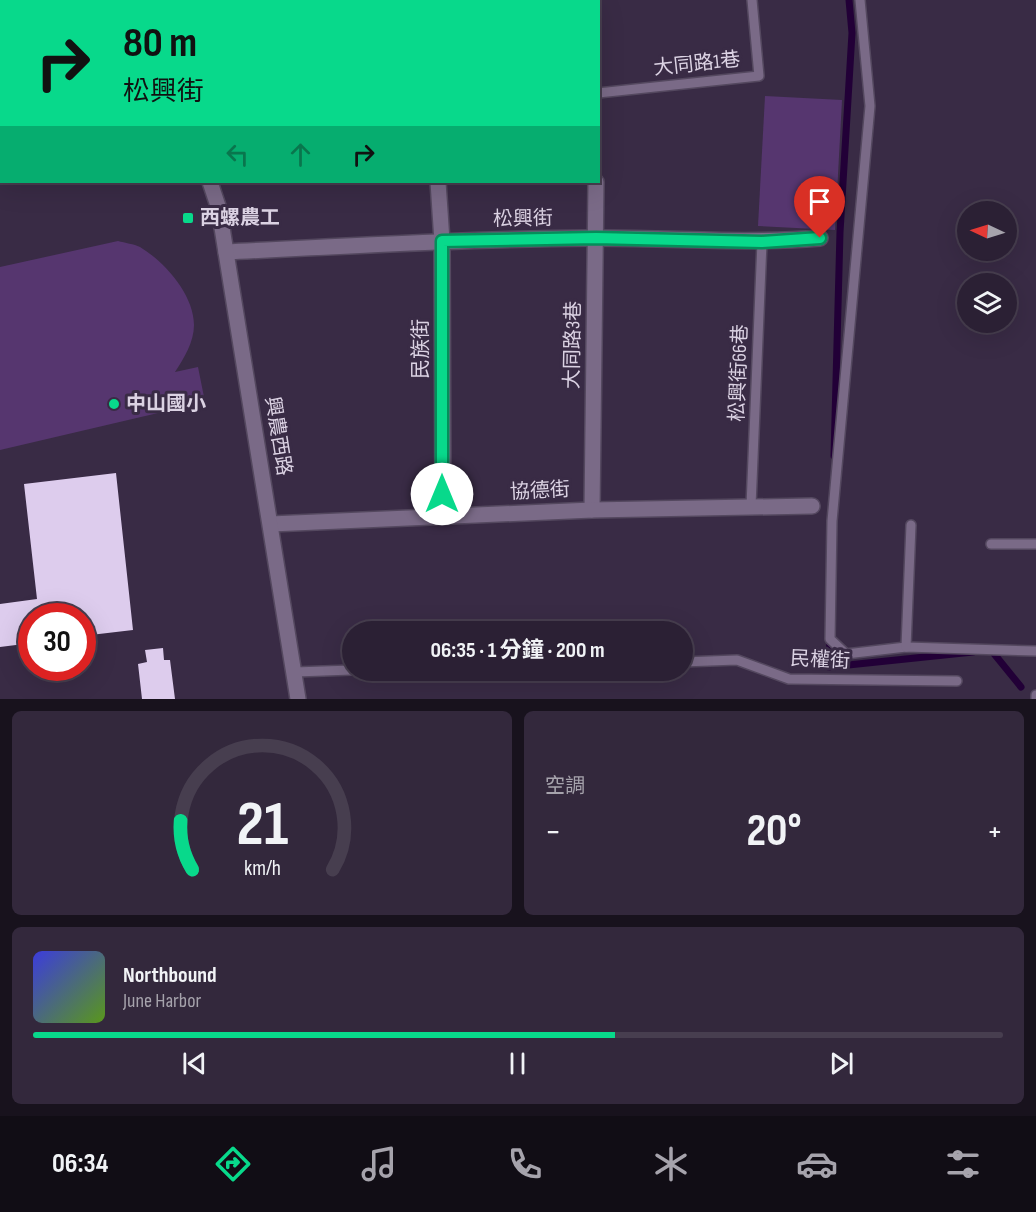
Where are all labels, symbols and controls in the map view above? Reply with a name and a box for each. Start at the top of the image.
text: 80 m [123,18,197,69]
icon: right [24,24,102,102]
street label: 大同路1巷 [652,48,742,80]
text: 松興街 [123,76,204,108]
icon: left [221,138,254,171]
icon: ahead [284,138,317,171]
icon: right [347,138,380,171]
pin [794,176,845,238]
icon: arrive [803,185,836,218]
north arrow [957,201,1017,261]
map controls [957,201,1017,333]
place label: 西螺農工 [200,206,280,230]
street label: 松興街 [493,206,553,232]
marker: 西螺農工 [181,211,195,225]
button: layers [957,273,1017,333]
street label: 大同路3巷 [560,301,586,389]
street label: 民族街 [409,319,433,379]
street label: 松興街66巷 [725,324,753,422]
place label: 中山國小 [126,392,206,416]
street label: 興農西路 [260,395,296,477]
marker: 中山國小 [107,397,121,411]
position arrow [410,462,474,526]
street label: 協德街 [509,477,571,505]
speed limit sign: 30 [18,603,96,681]
text: 06:35 · 1 分鐘 · 200 m [430,637,605,664]
street label: 民權街 [789,646,851,674]
text: 空調 [545,774,585,798]
text: 21 [236,788,288,863]
text: 20° [746,804,802,859]
text: − [545,812,561,852]
text: + [987,812,1003,852]
text: km/h [243,856,281,881]
text: Northbound [123,962,217,989]
text: June Harbor [123,989,201,1013]
icon: previous [178,1047,211,1080]
icon: pause [501,1047,534,1080]
icon: next [825,1047,858,1080]
icon: directions [212,1143,254,1185]
icon: music [358,1143,400,1185]
icon: phone [504,1143,546,1185]
icon: climate [650,1143,692,1185]
icon: car [796,1143,838,1185]
icon: filters [942,1143,984,1185]
text: 06:34 [52,1148,108,1180]

